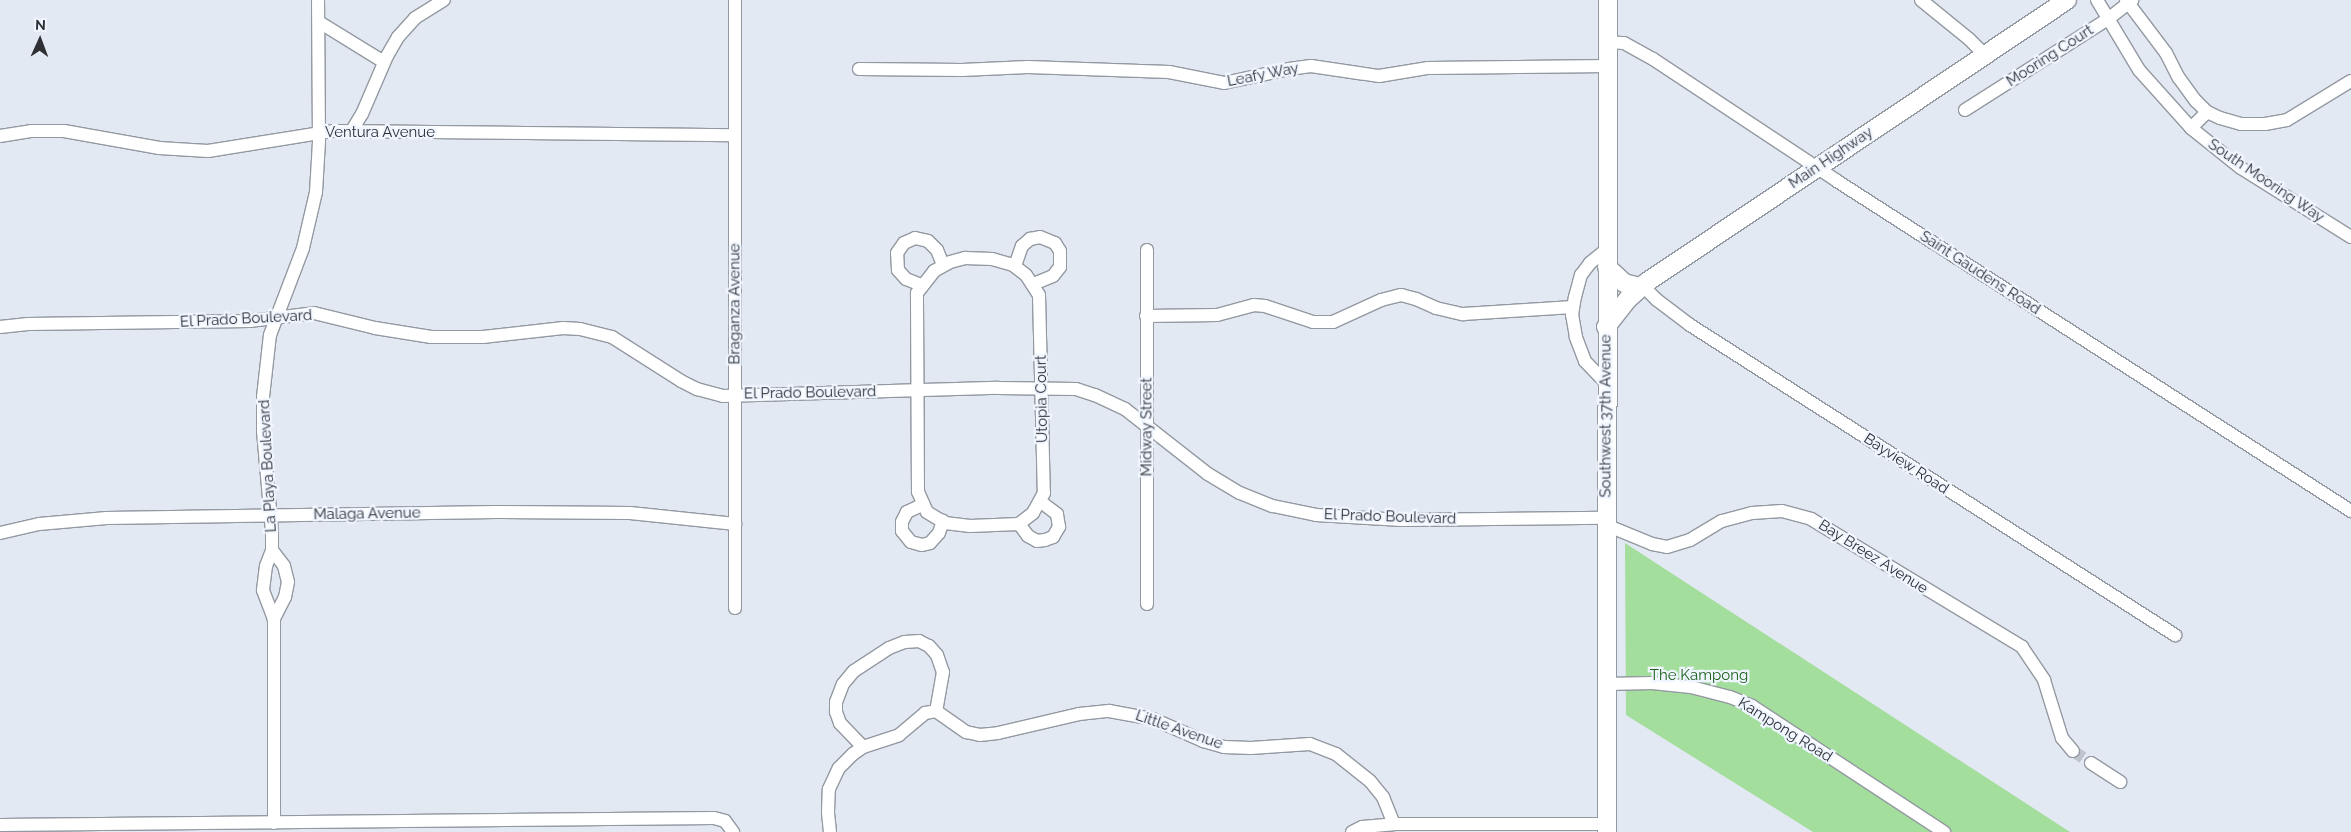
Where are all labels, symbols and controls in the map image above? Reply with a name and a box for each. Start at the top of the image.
north arrow [15,15,65,65]
text: N [35,17,46,33]
street label: Mooring Court [2003,21,2097,91]
street label: Leafy Way [1225,59,1301,91]
street label: Main Highway [1786,123,1876,193]
street label: Ventura Avenue [325,124,435,142]
street label: South Mooring Way [2204,135,2328,227]
street label: Saint Gaudens Road [1916,227,2044,319]
street label: Braganza Avenue [726,243,744,365]
street label: El Prado Boulevard [179,307,313,331]
street label: Southwest 37th Avenue [1597,334,1615,498]
street label: Utopia Court [1032,355,1052,443]
street label: Midway Street [1138,377,1156,477]
street label: El Prado Boulevard [743,383,877,403]
street label: La Playa Boulevard [256,399,280,533]
street label: Bayview Road [1860,430,1952,498]
street label: Malaga Avenue [313,504,421,524]
street label: El Prado Boulevard [1323,506,1457,528]
street label: Bay Breez Avenue [1815,516,1931,598]
park label: The Kampong [1650,667,1748,685]
street label: Kampong Road [1735,694,1835,766]
street label: Little Avenue [1133,707,1225,753]

